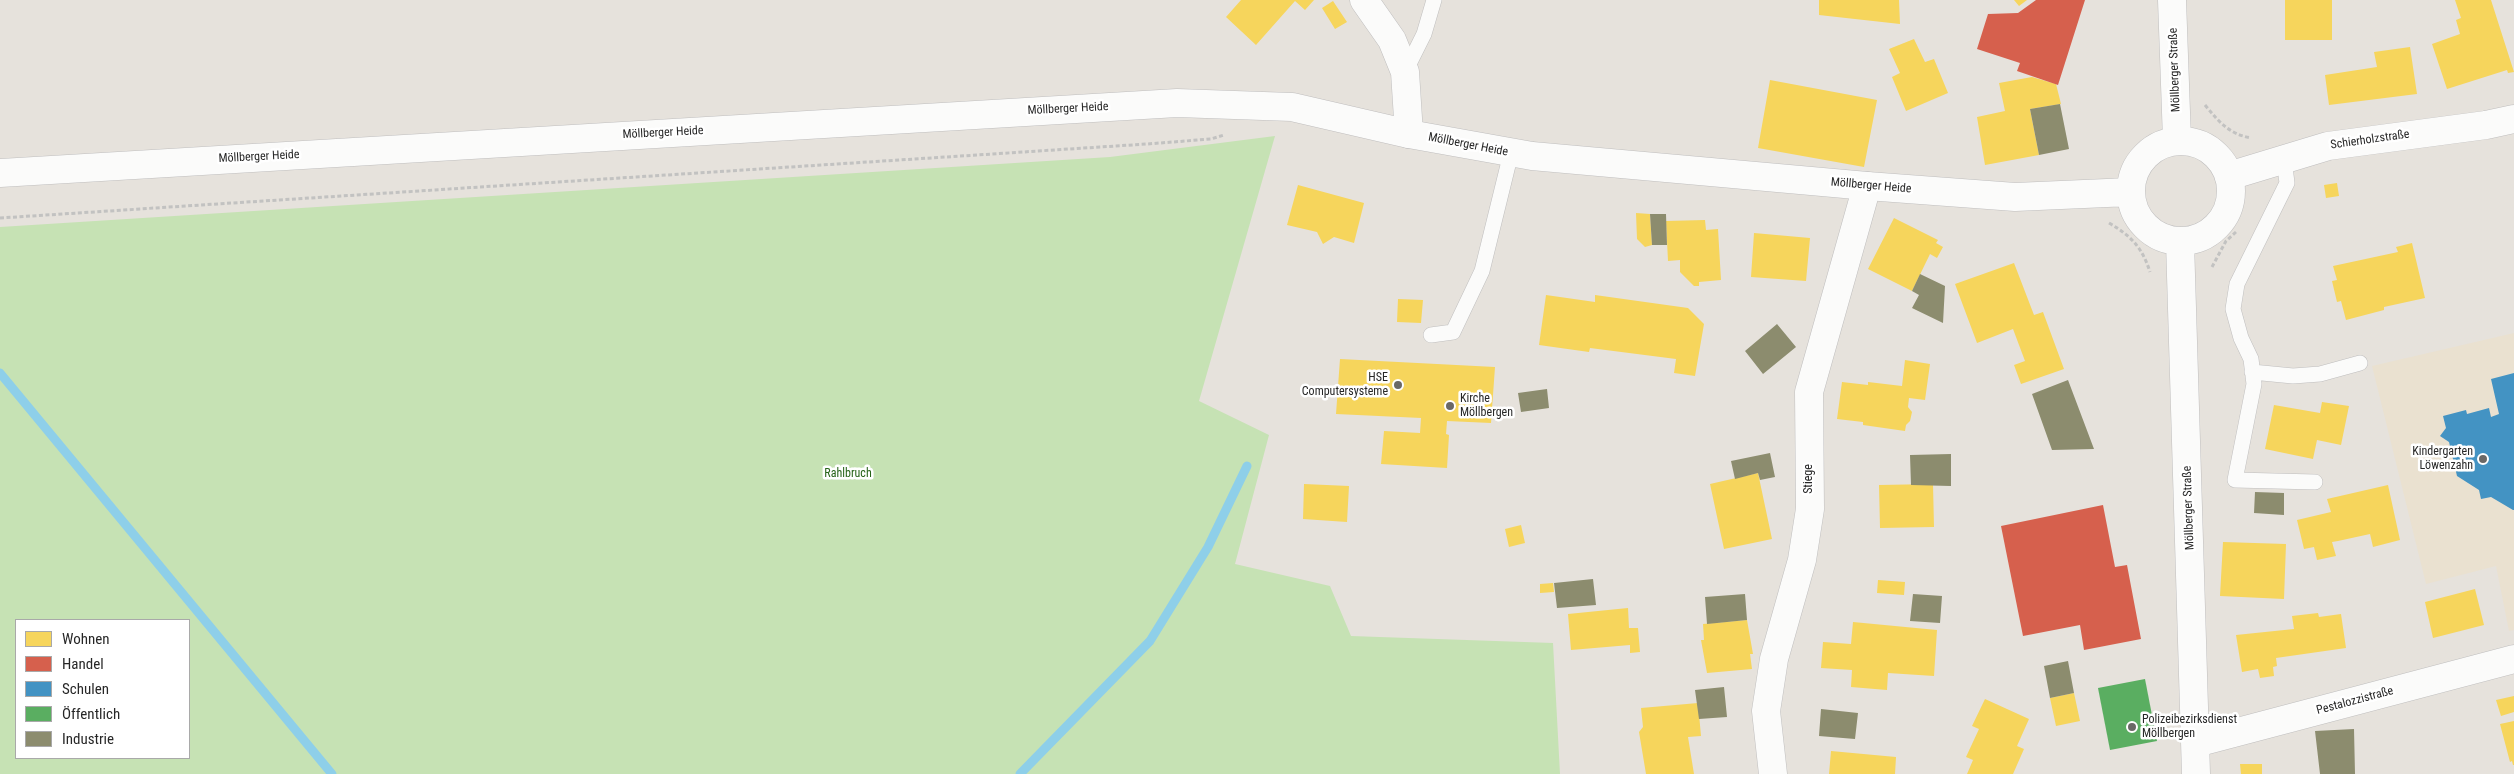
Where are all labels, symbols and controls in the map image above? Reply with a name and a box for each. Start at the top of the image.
street label: Möllberger Straße [2166,28,2184,112]
street label: Möllberger Heide [1027,100,1109,118]
street label: Möllberger Heide [622,124,704,142]
street label: Schierholzstraße [2330,127,2410,153]
street label: Möllberger Heide [1427,130,1509,160]
street label: Möllberger Heide [218,148,300,166]
street label: Möllberger Heide [1830,175,1912,197]
place label: HSE Computersysteme [1302,371,1388,399]
marker: HSE Computersysteme [1392,379,1404,391]
place label: Kirche Möllbergen [1460,392,1513,420]
marker: Kirche Möllbergen [1444,400,1456,412]
place label: Kindergarten Löwenzahn [2412,445,2473,473]
marker: Kindergarten Löwenzahn [2477,453,2489,465]
street label: Stiege [1802,464,1816,494]
street label: Möllberger Straße [2180,466,2198,550]
park label: Rahlbruch [824,467,872,481]
legend [15,619,190,759]
text: Wohnen [62,630,110,648]
text: Handel [62,655,104,673]
text: Schulen [62,680,109,698]
street label: Pestalozzistraße [2315,684,2395,718]
text: Öffentlich [62,705,120,723]
place label: Polizeibezirksdienst Möllbergen [2142,713,2237,741]
marker: Polizeibezirksdienst Möllbergen [2126,721,2138,733]
text: Industrie [62,730,114,748]

